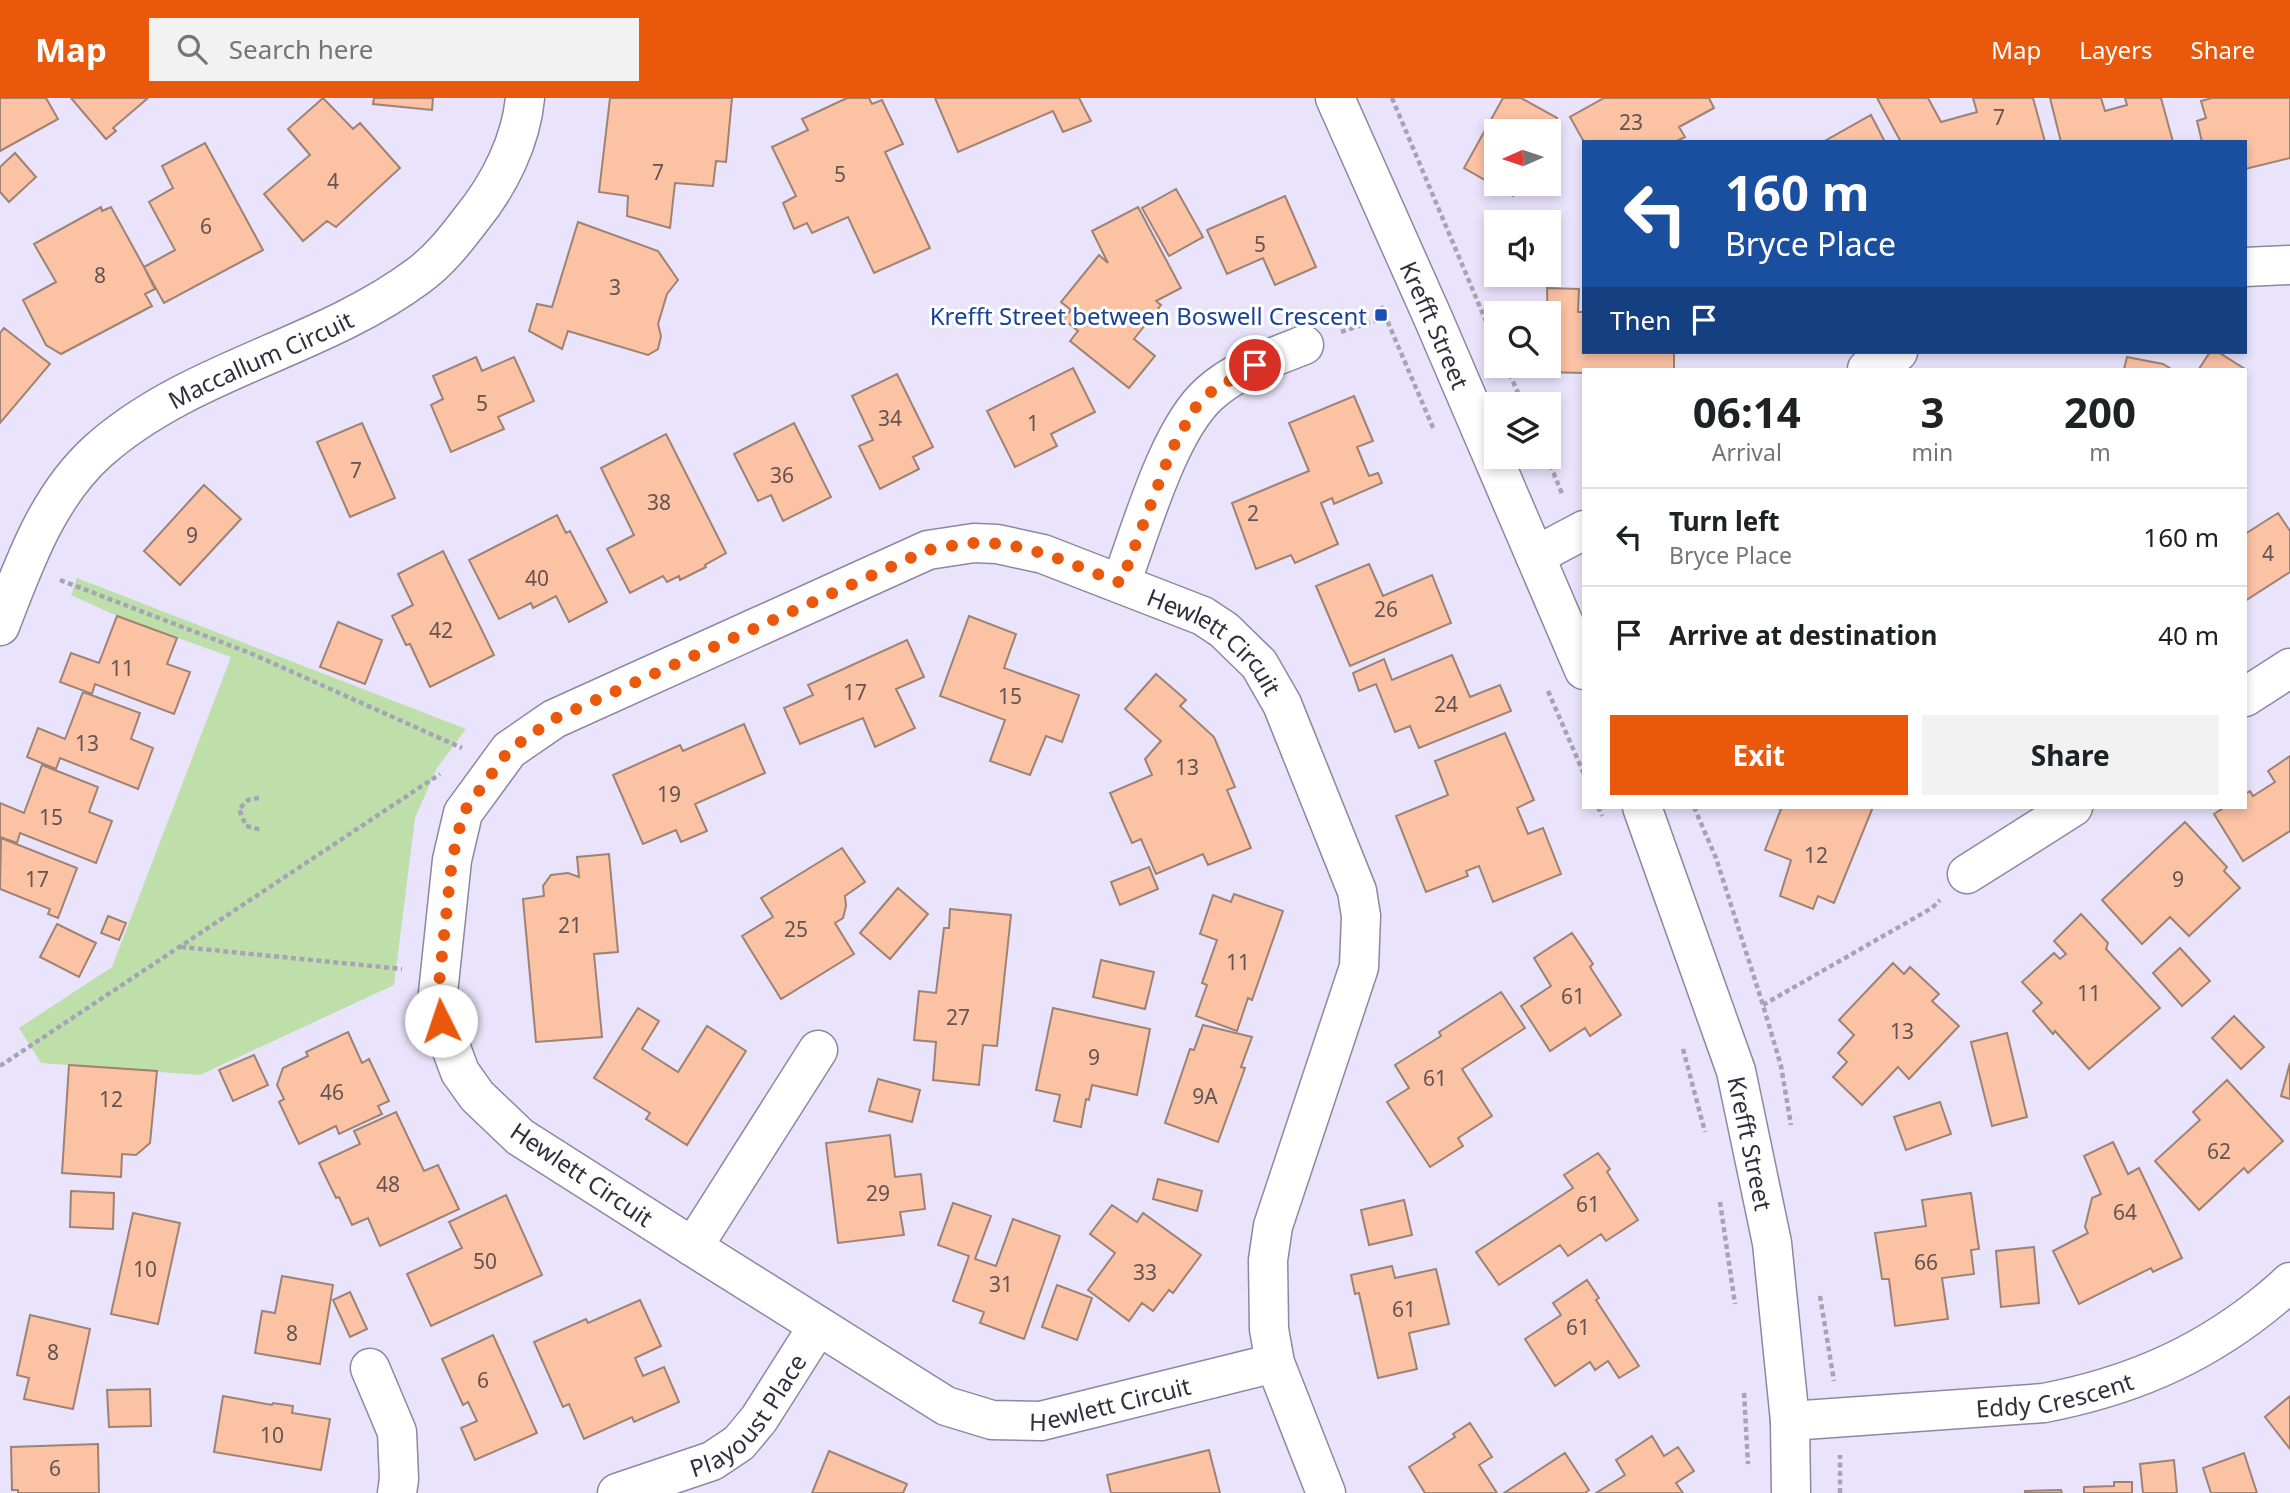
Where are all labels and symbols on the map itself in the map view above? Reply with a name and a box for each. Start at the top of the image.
house number: 7 [1993,103,2005,131]
house number: 23 [1619,108,1643,136]
north arrow [1484,119,1561,196]
house number: 7 [652,158,664,186]
house number: 5 [834,160,846,188]
house number: 4 [327,167,339,195]
house number: 6 [200,212,212,240]
house number: 5 [1254,230,1266,258]
street label: Krefft Street [1393,256,1478,394]
house number: 8 [94,261,106,289]
house number: 3 [609,273,621,301]
place label: Krefft Street between Boswell Crescent [930,299,1367,332]
street label: Maccallum Circuit [162,302,359,416]
marker: Krefft Street between Boswell Crescent [1373,307,1389,323]
pin [1225,335,1285,395]
house number: 5 [476,389,488,417]
house number: 34 [878,404,902,432]
house number: 1 [1027,409,1039,437]
house number: 7 [350,456,362,484]
house number: 36 [770,461,794,489]
house number: 38 [647,488,671,516]
house number: 2 [1247,499,1259,527]
house number: 9 [186,521,198,549]
house number: 4 [2262,539,2274,567]
house number: 40 [525,564,549,592]
street label: Hewlett Circuit [1143,580,1290,701]
house number: 26 [1374,595,1398,623]
house number: 42 [429,616,453,644]
house number: 11 [110,654,134,682]
house number: 17 [843,678,867,706]
house number: 15 [998,682,1022,710]
house number: 24 [1434,690,1458,718]
house number: 13 [75,729,99,757]
house number: 13 [1175,753,1199,781]
house number: 19 [657,780,681,808]
house number: 15 [39,803,63,831]
house number: 12 [1804,841,1828,869]
house number: 17 [25,865,49,893]
house number: 9 [2172,865,2184,893]
house number: 21 [558,911,582,939]
house number: 25 [784,915,808,943]
house number: 11 [1226,948,1250,976]
house number: 11 [2077,979,2101,1007]
house number: 61 [1561,982,1585,1010]
position arrow [404,984,478,1058]
house number: 27 [946,1003,970,1031]
house number: 13 [1890,1017,1914,1045]
house number: 9 [1088,1043,1100,1071]
house number: 61 [1423,1064,1447,1092]
street label: Krefft Street [1721,1073,1781,1214]
house number: 46 [320,1078,344,1106]
house number: 9A [1192,1082,1218,1110]
house number: 12 [99,1085,123,1113]
street label: Hewlett Circuit [504,1114,660,1234]
house number: 62 [2207,1137,2231,1165]
house number: 48 [376,1170,400,1198]
house number: 29 [866,1179,890,1207]
house number: 61 [1576,1190,1600,1218]
house number: 64 [2113,1198,2137,1226]
house number: 50 [473,1247,497,1275]
house number: 66 [1914,1248,1938,1276]
house number: 10 [133,1255,157,1283]
house number: 33 [1133,1258,1157,1286]
house number: 31 [989,1270,1013,1298]
house number: 61 [1392,1295,1416,1323]
house number: 61 [1566,1313,1590,1341]
house number: 8 [286,1319,298,1347]
house number: 8 [47,1338,59,1366]
street label: Playoust Place [685,1347,813,1484]
street label: Eddy Crescent [1975,1363,2138,1424]
house number: 6 [477,1366,489,1394]
street label: Hewlett Circuit [1029,1368,1194,1438]
house number: 10 [260,1421,284,1449]
house number: 6 [49,1454,61,1482]

